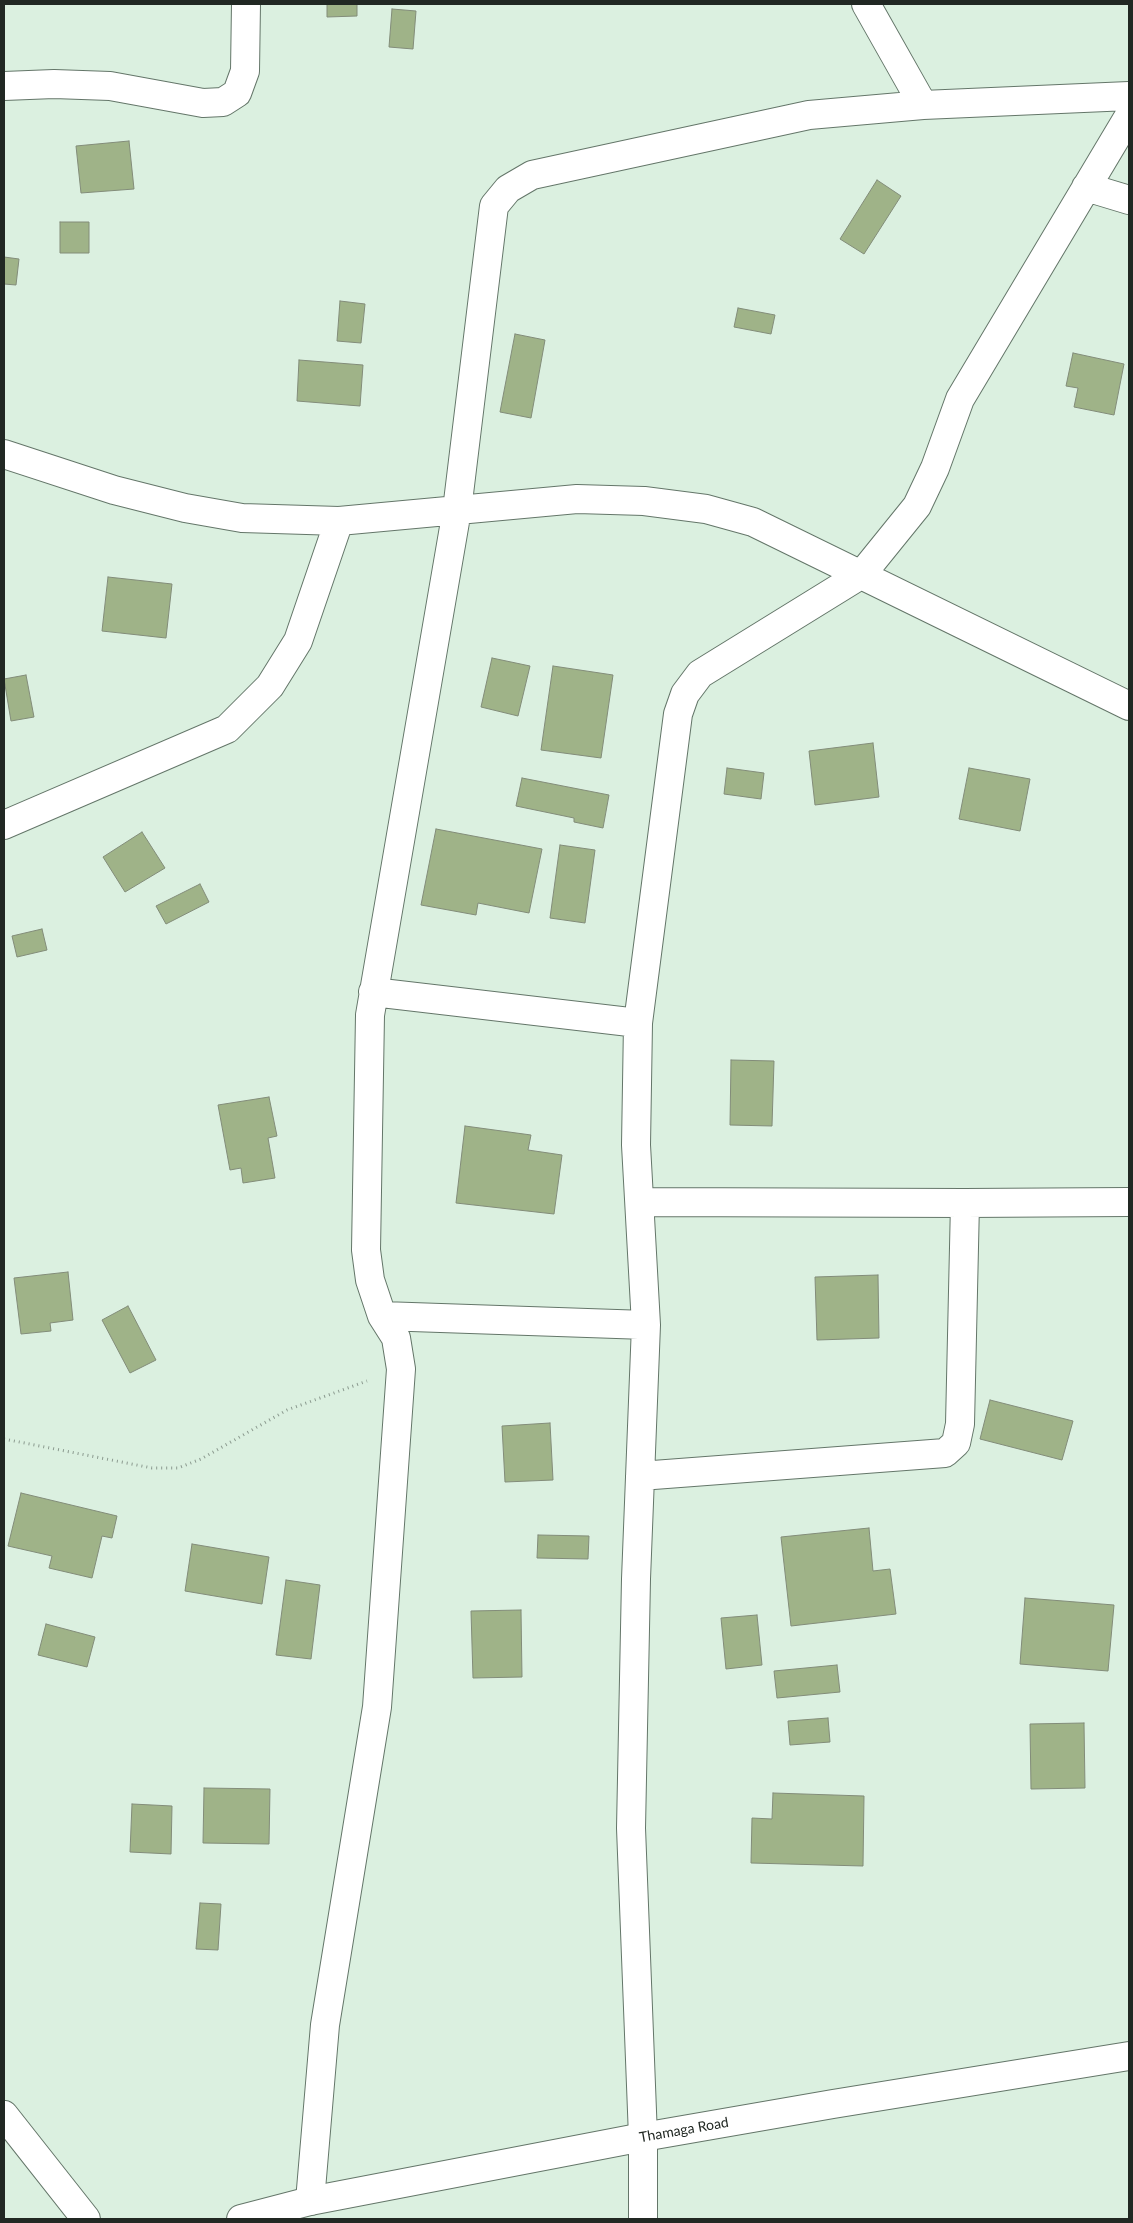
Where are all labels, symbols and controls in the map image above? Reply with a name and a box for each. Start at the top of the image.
street label: Thamaga Road [638,2114,730,2146]

